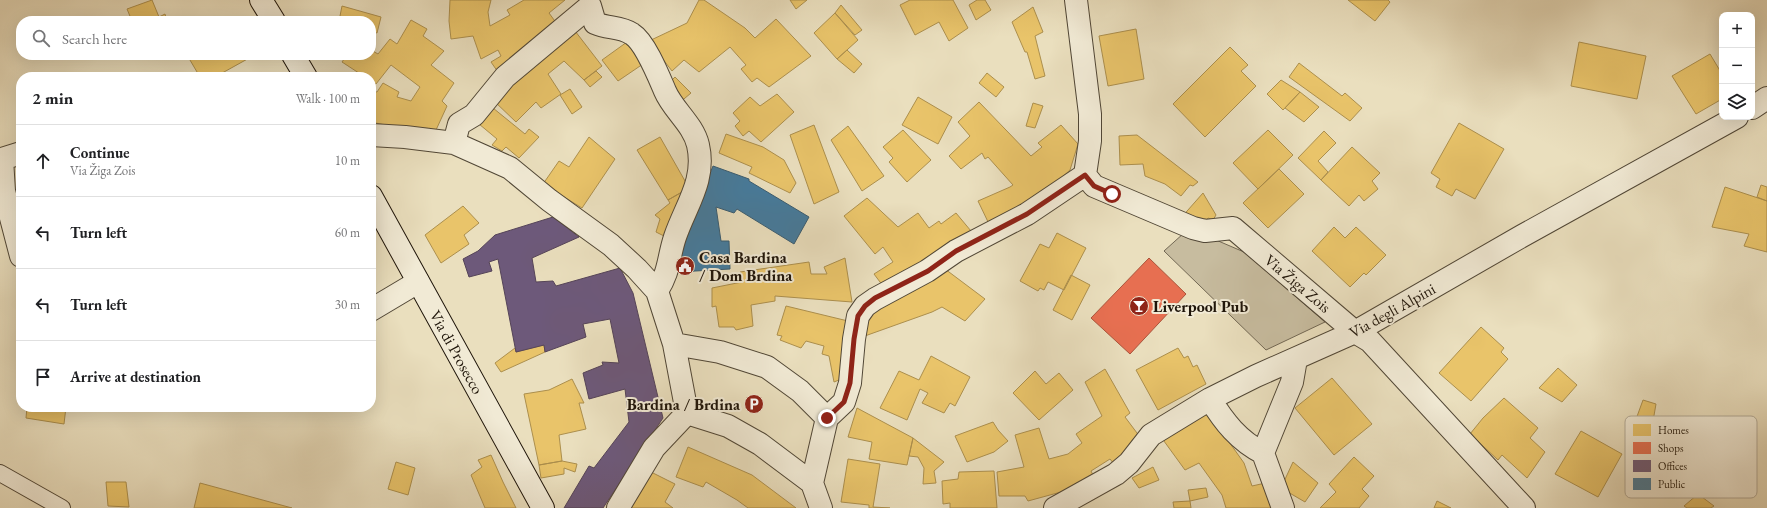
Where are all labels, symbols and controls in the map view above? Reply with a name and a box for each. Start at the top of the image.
map controls [1719,12,1755,120]
button: + [1719,12,1755,48]
search box [16,16,376,60]
icon: search [30,27,52,49]
text: Search here [62,29,127,48]
button: − [1719,48,1755,84]
button: layers [1719,84,1755,120]
text: 2 min [32,87,73,109]
text: Walk · 100 m [296,90,360,107]
text: Continue [70,143,130,162]
icon: ahead [32,150,54,172]
text: 10 m [335,152,360,169]
text: Via Žiga Zois [70,162,136,179]
route start [1103,185,1121,203]
icon: left [32,222,54,244]
text: Turn left [70,223,127,242]
text: 60 m [335,224,360,241]
place label: Casa Bardina / Dom Brdina [699,247,793,286]
street label: Via Žiga Zois [1260,249,1335,317]
public building icon: Casa Bardina / Dom Brdina [674,255,696,277]
street label: Via degli Alpini [1345,278,1439,343]
icon: left [32,294,54,316]
text: Turn left [70,295,127,314]
bar icon: Liverpool Pub [1128,295,1150,317]
text: 30 m [335,296,360,313]
place label: Liverpool Pub [1153,296,1248,317]
street label: Via di Prosecco [425,307,488,398]
icon: arrive [32,366,54,388]
text: Arrive at destination [70,367,201,386]
parking icon: Bardina / Brdina [743,393,765,415]
place label: Bardina / Brdina [627,394,741,415]
route end [818,409,836,427]
legend [1625,416,1757,498]
text: Homes [1658,423,1689,437]
text: Shops [1658,441,1684,455]
text: Offices [1658,459,1687,473]
text: Public [1658,477,1686,491]

